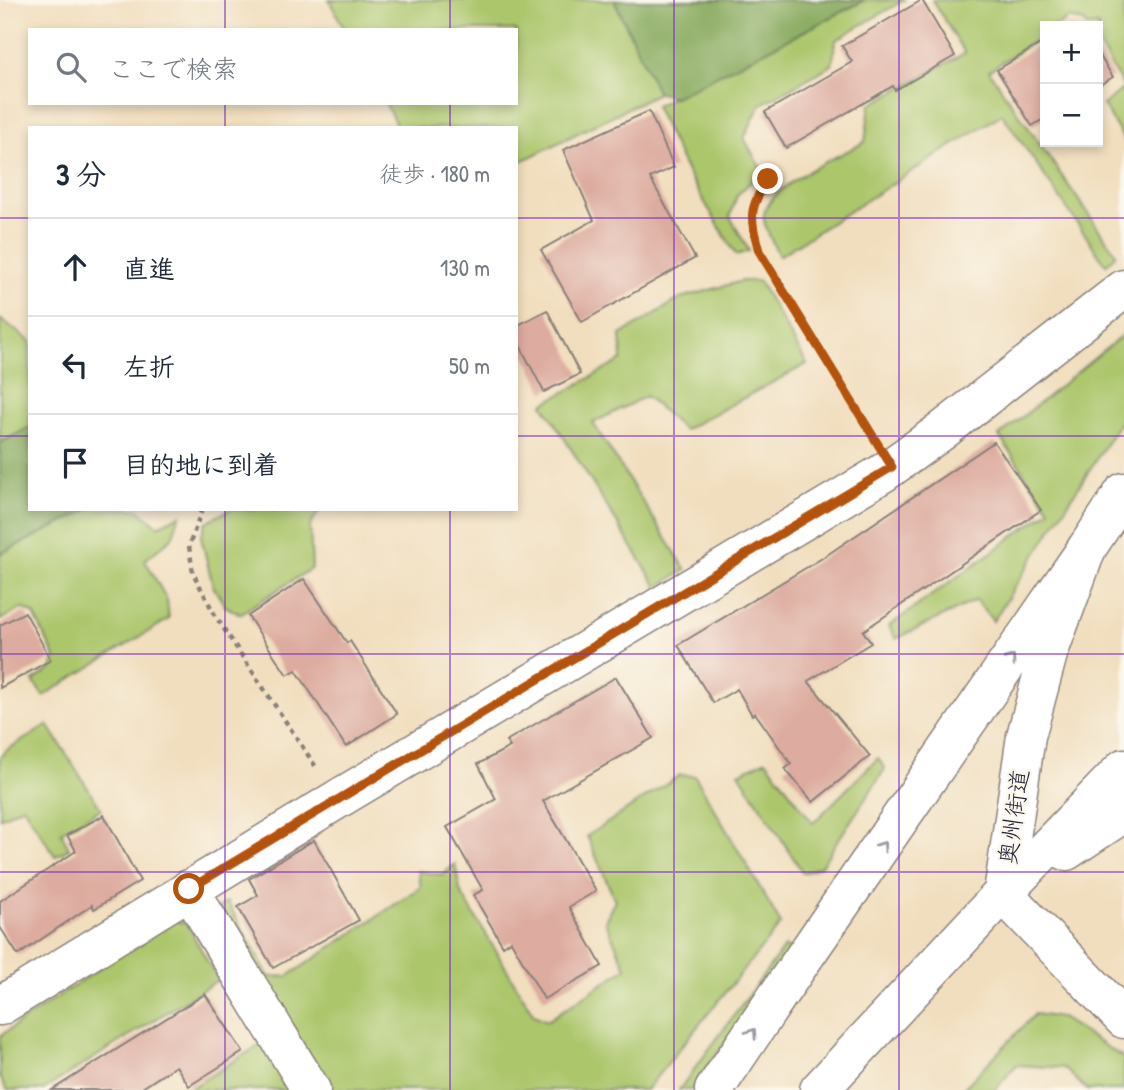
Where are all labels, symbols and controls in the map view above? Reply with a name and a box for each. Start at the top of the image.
map controls [1040,21,1103,147]
button: + [1040,21,1103,84]
search box [28,28,518,105]
icon: search [52,48,90,86]
text: ここで検索 [108,51,238,86]
button: − [1040,84,1103,147]
text: 3 分 [56,154,106,194]
text: 徒歩 · 180 m [379,158,490,189]
route end [752,163,783,194]
icon: ahead [56,248,94,286]
text: 直進 [123,251,175,286]
text: 130 m [440,252,490,283]
icon: left [56,346,94,384]
text: 左折 [123,349,175,384]
text: 50 m [449,350,490,381]
icon: arrive [56,444,94,482]
text: 目的地に到着 [123,447,279,482]
one-way arrow [1003,654,1015,667]
street label: 奥州街道 [990,767,1036,867]
one-way arrow [874,841,886,854]
route start [173,873,204,904]
one-way arrow [744,1028,756,1041]

